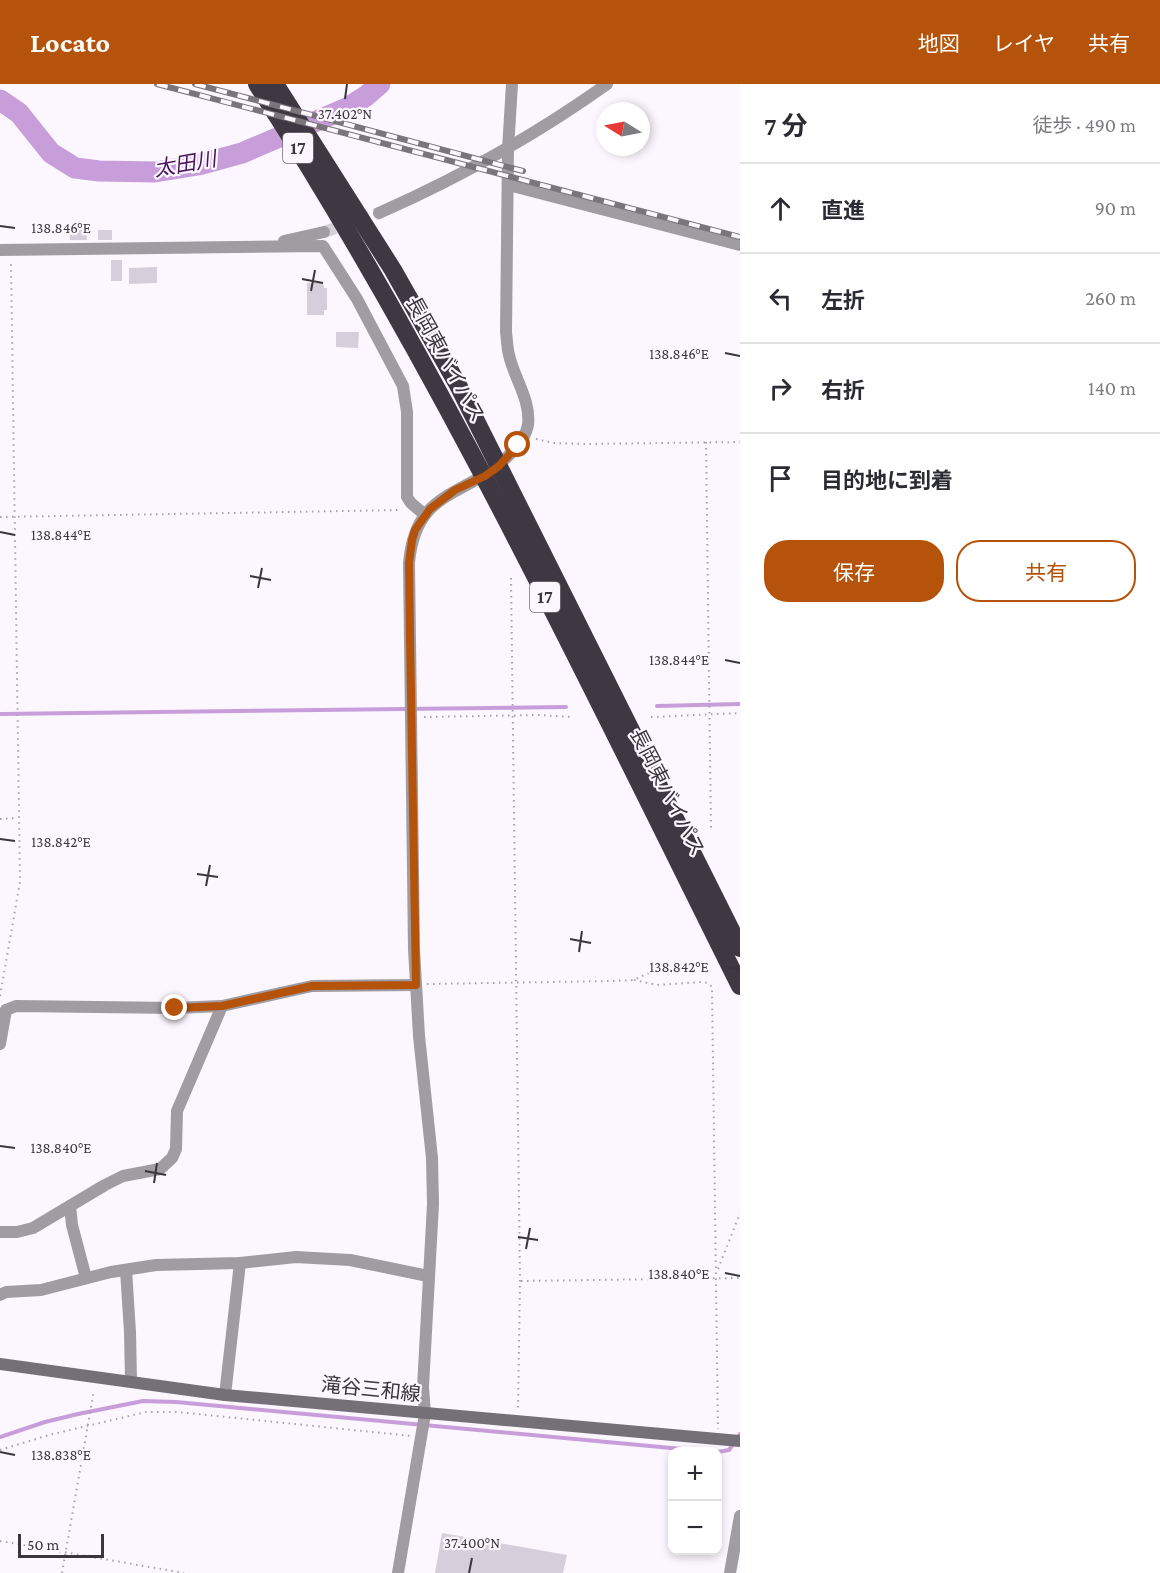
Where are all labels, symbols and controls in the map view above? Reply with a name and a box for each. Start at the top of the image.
text: Locato [30,27,110,58]
text: 地図 [918,32,960,56]
text: レイヤ [993,32,1055,56]
text: 共有 [1088,32,1130,56]
north arrow [596,102,650,156]
text: 37.402°N [318,106,372,122]
text: 7 分 [764,112,808,141]
text: 徒歩 · 490 m [1032,114,1136,136]
road number: 17 [283,133,313,163]
water label: 太田川 [152,146,220,181]
icon: ahead [764,192,797,225]
text: 90 m [1095,197,1136,219]
text: 直進 [821,198,865,223]
text: 138.846°E [31,220,91,236]
icon: left [764,282,797,315]
text: 260 m [1085,287,1136,309]
text: 左折 [821,288,865,313]
street label: 長岡東バイパス [403,293,489,425]
text: 138.846°E [649,346,709,362]
icon: right [764,372,797,405]
text: 140 m [1088,377,1136,399]
text: 右折 [821,378,865,403]
route start [504,431,530,457]
icon: arrive [764,462,797,495]
text: 目的地に到着 [821,468,953,493]
text: 138.844°E [31,527,91,543]
button: 保存 [764,540,944,602]
button: 共有 [956,540,1136,602]
road number: 17 [530,582,560,612]
text: 138.844°E [649,652,709,668]
street label: 長岡東バイパス [627,725,709,859]
text: 138.842°E [31,834,91,850]
text: 138.842°E [649,959,709,975]
route end [161,994,187,1020]
text: 138.840°E [30,1140,92,1156]
text: 138.840°E [648,1266,710,1282]
street label: 滝谷三和線 [320,1373,422,1405]
text: 138.838°E [31,1447,91,1463]
map controls [668,1447,722,1555]
button: + [668,1447,722,1501]
button: − [668,1501,722,1555]
scale bar [18,1531,104,1558]
text: 37.400°N [444,1535,500,1551]
text: 50 m [27,1536,59,1553]

